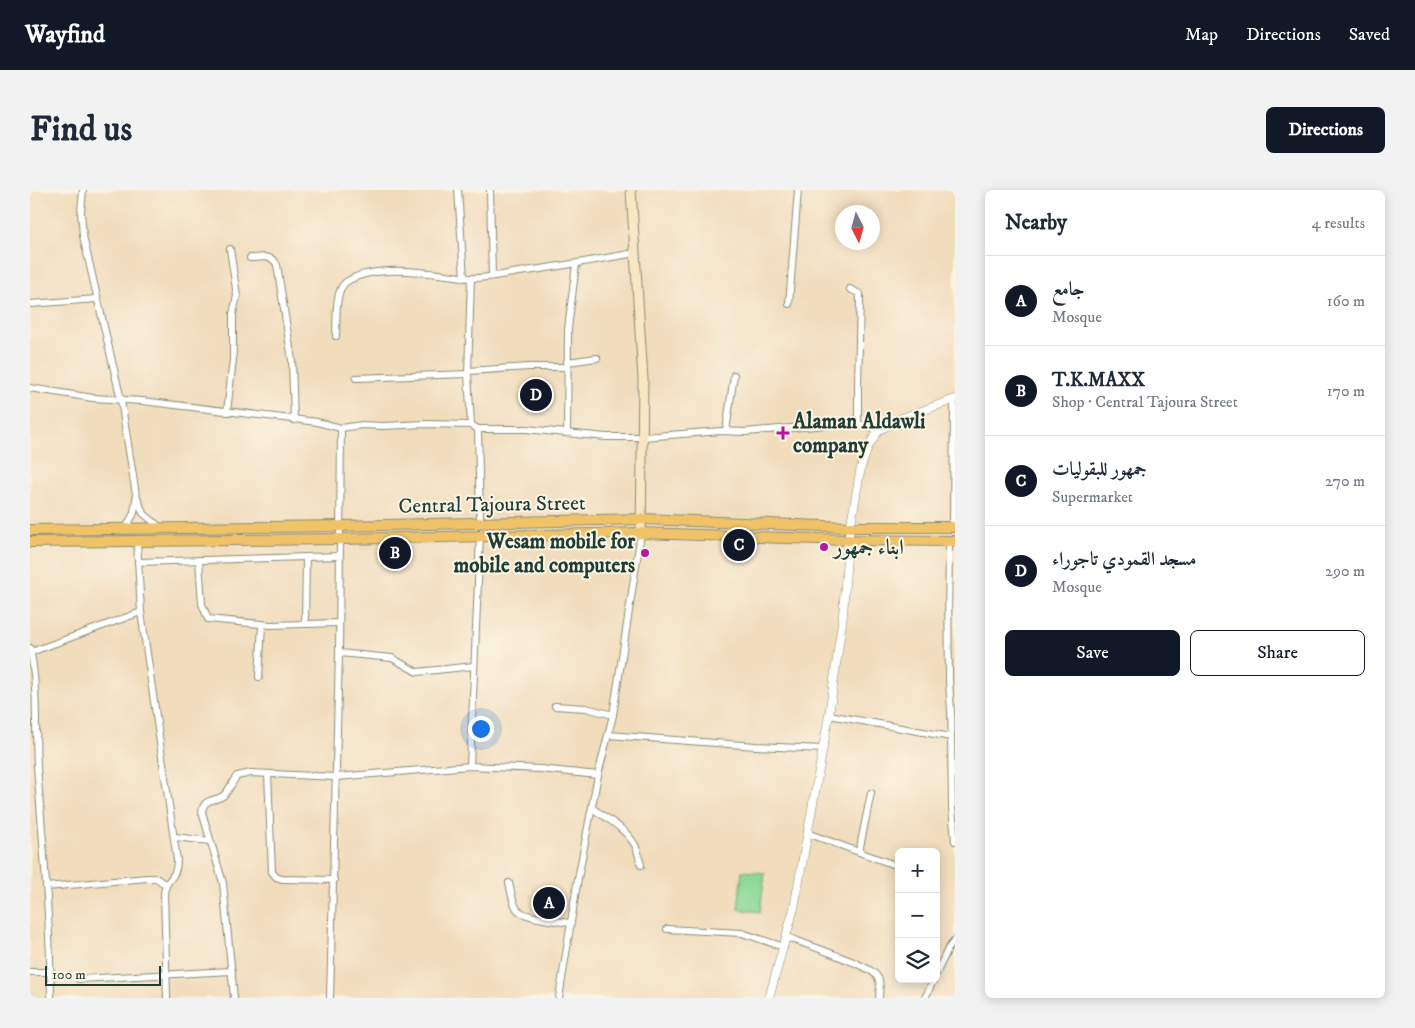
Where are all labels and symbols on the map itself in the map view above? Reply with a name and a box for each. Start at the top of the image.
north arrow [835,205,880,250]
pin: D [520,376,552,414]
place label: Alaman Aldawli company [792,409,926,459]
marker: Alaman Aldawli company [777,427,789,439]
street label: Central Tajoura Street [398,490,586,520]
pin: C [723,526,755,564]
place label: Wesam mobile for mobile and computers [454,529,636,579]
pin: B [379,534,411,572]
place label: ابناء جمهور [832,535,904,561]
marker: ابناء جمهور [818,541,830,553]
marker: Wesam mobile for mobile and computers [639,547,651,559]
your location [468,716,494,742]
pin: A [533,884,565,922]
scale bar [45,963,161,986]

